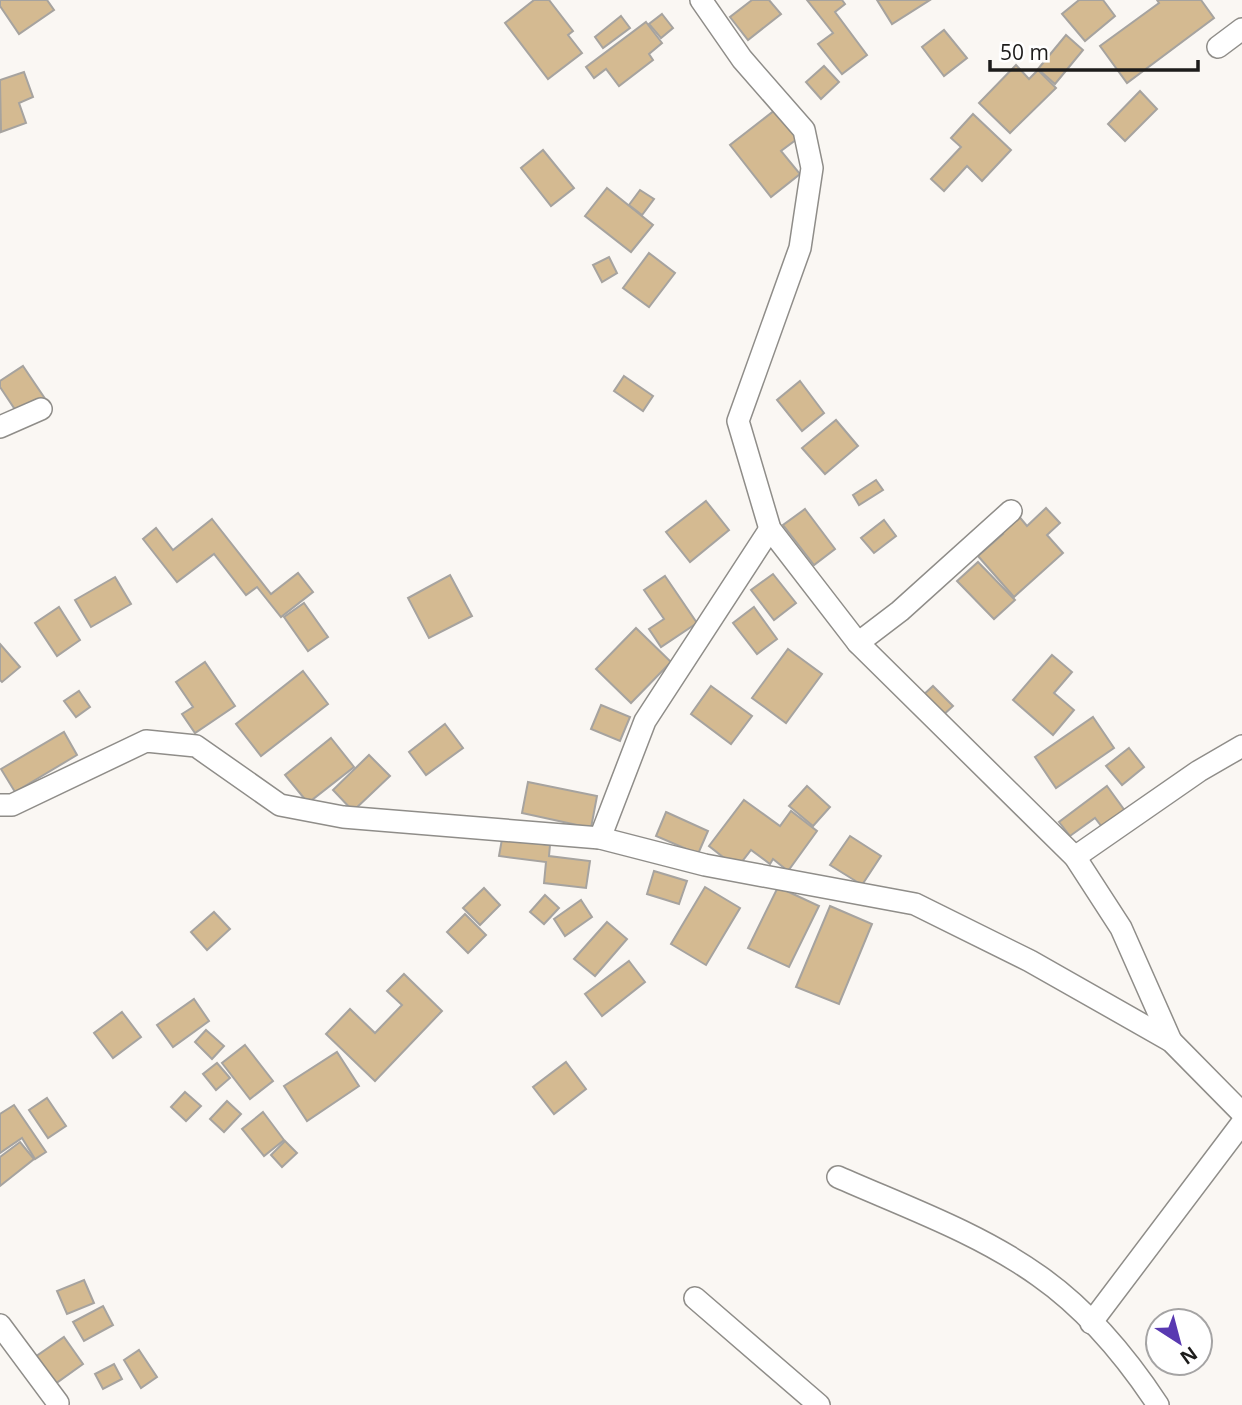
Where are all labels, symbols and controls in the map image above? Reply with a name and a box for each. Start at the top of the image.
scale bar [990,28,1198,72]
text: 50 m [1000,38,1049,66]
north arrow [1144,1307,1214,1377]
text: N [1175,1341,1203,1371]

